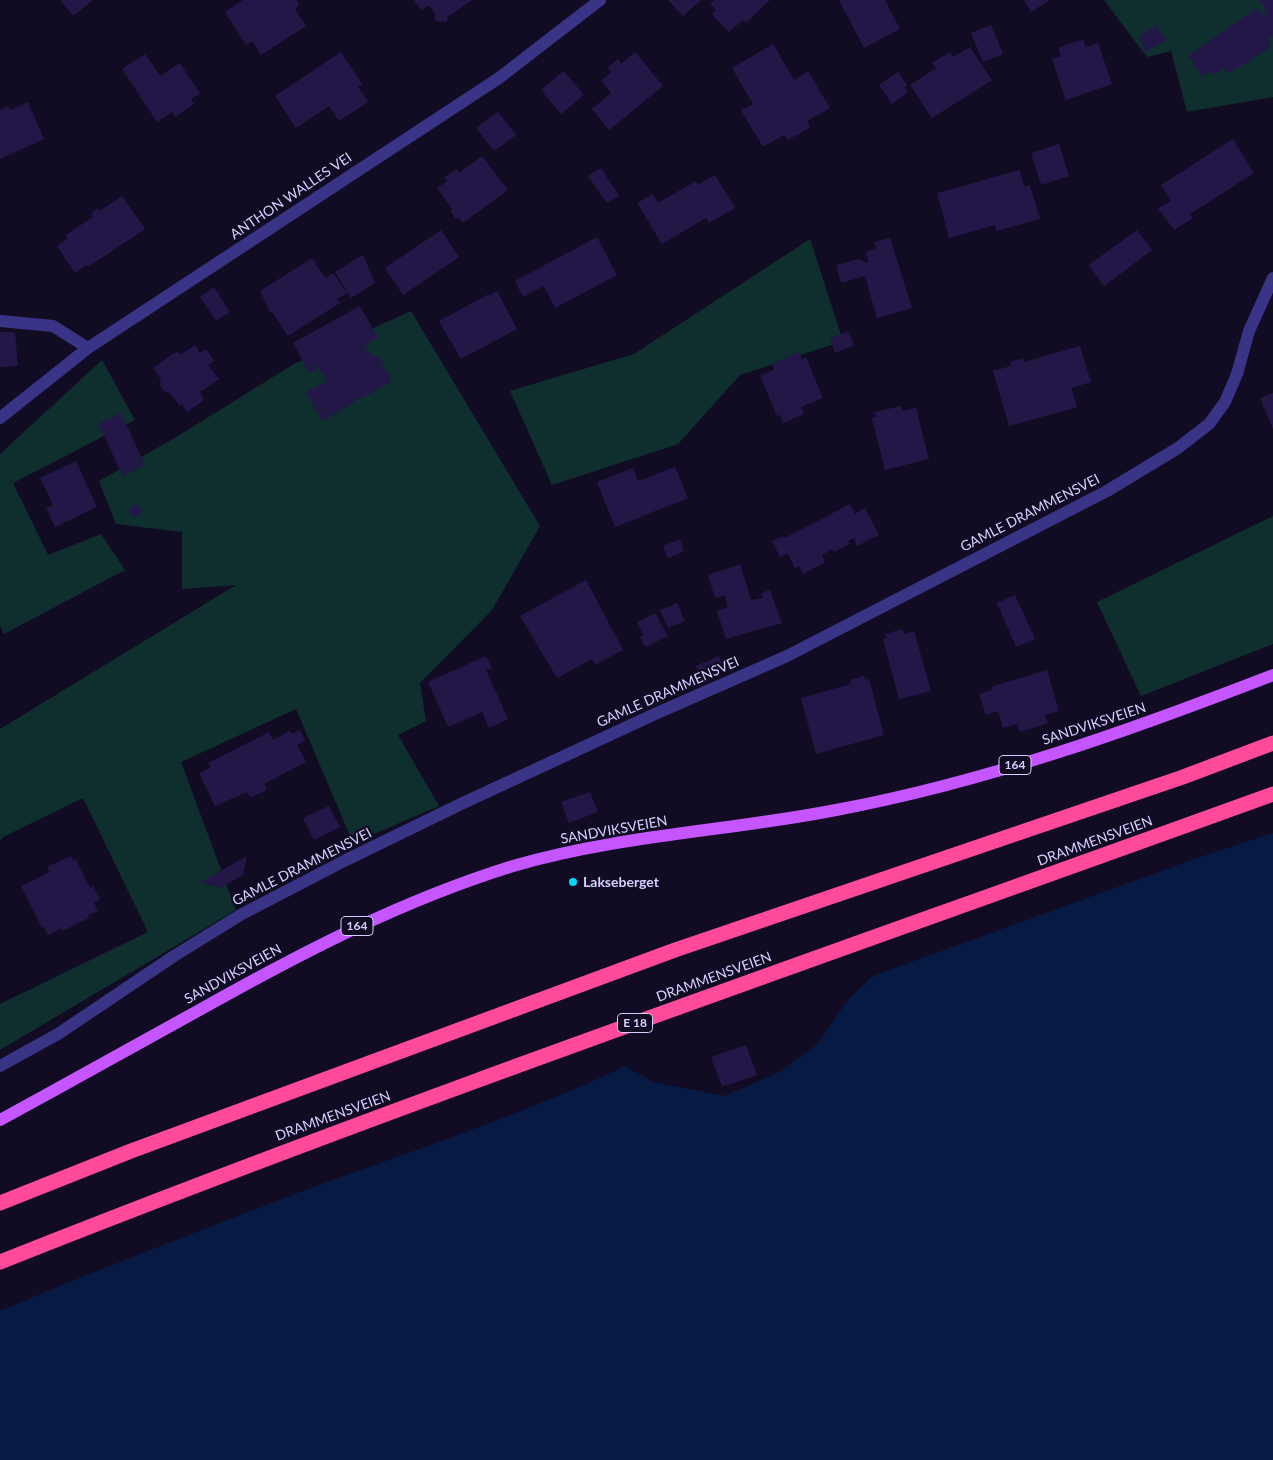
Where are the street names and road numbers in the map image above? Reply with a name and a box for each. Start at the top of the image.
street label: ANTHON WALLES VEI [227,149,355,243]
street label: GAMLE DRAMMENSVEI [958,471,1102,555]
street label: GAMLE DRAMMENSVEI [594,653,742,731]
street label: SANDVIKSVEIEN [1040,699,1148,749]
road number: 164 [999,756,1031,774]
street label: SANDVIKSVEIEN [559,812,669,848]
street label: DRAMMENSVEIEN [1035,812,1155,870]
street label: GAMLE DRAMMENSVEI [230,825,374,909]
road number: 164 [341,916,373,936]
street label: SANDVIKSVEIEN [182,940,284,1008]
street label: DRAMMENSVEIEN [654,948,774,1006]
road number: E 18 [618,1014,652,1032]
street label: DRAMMENSVEIEN [273,1087,393,1145]

